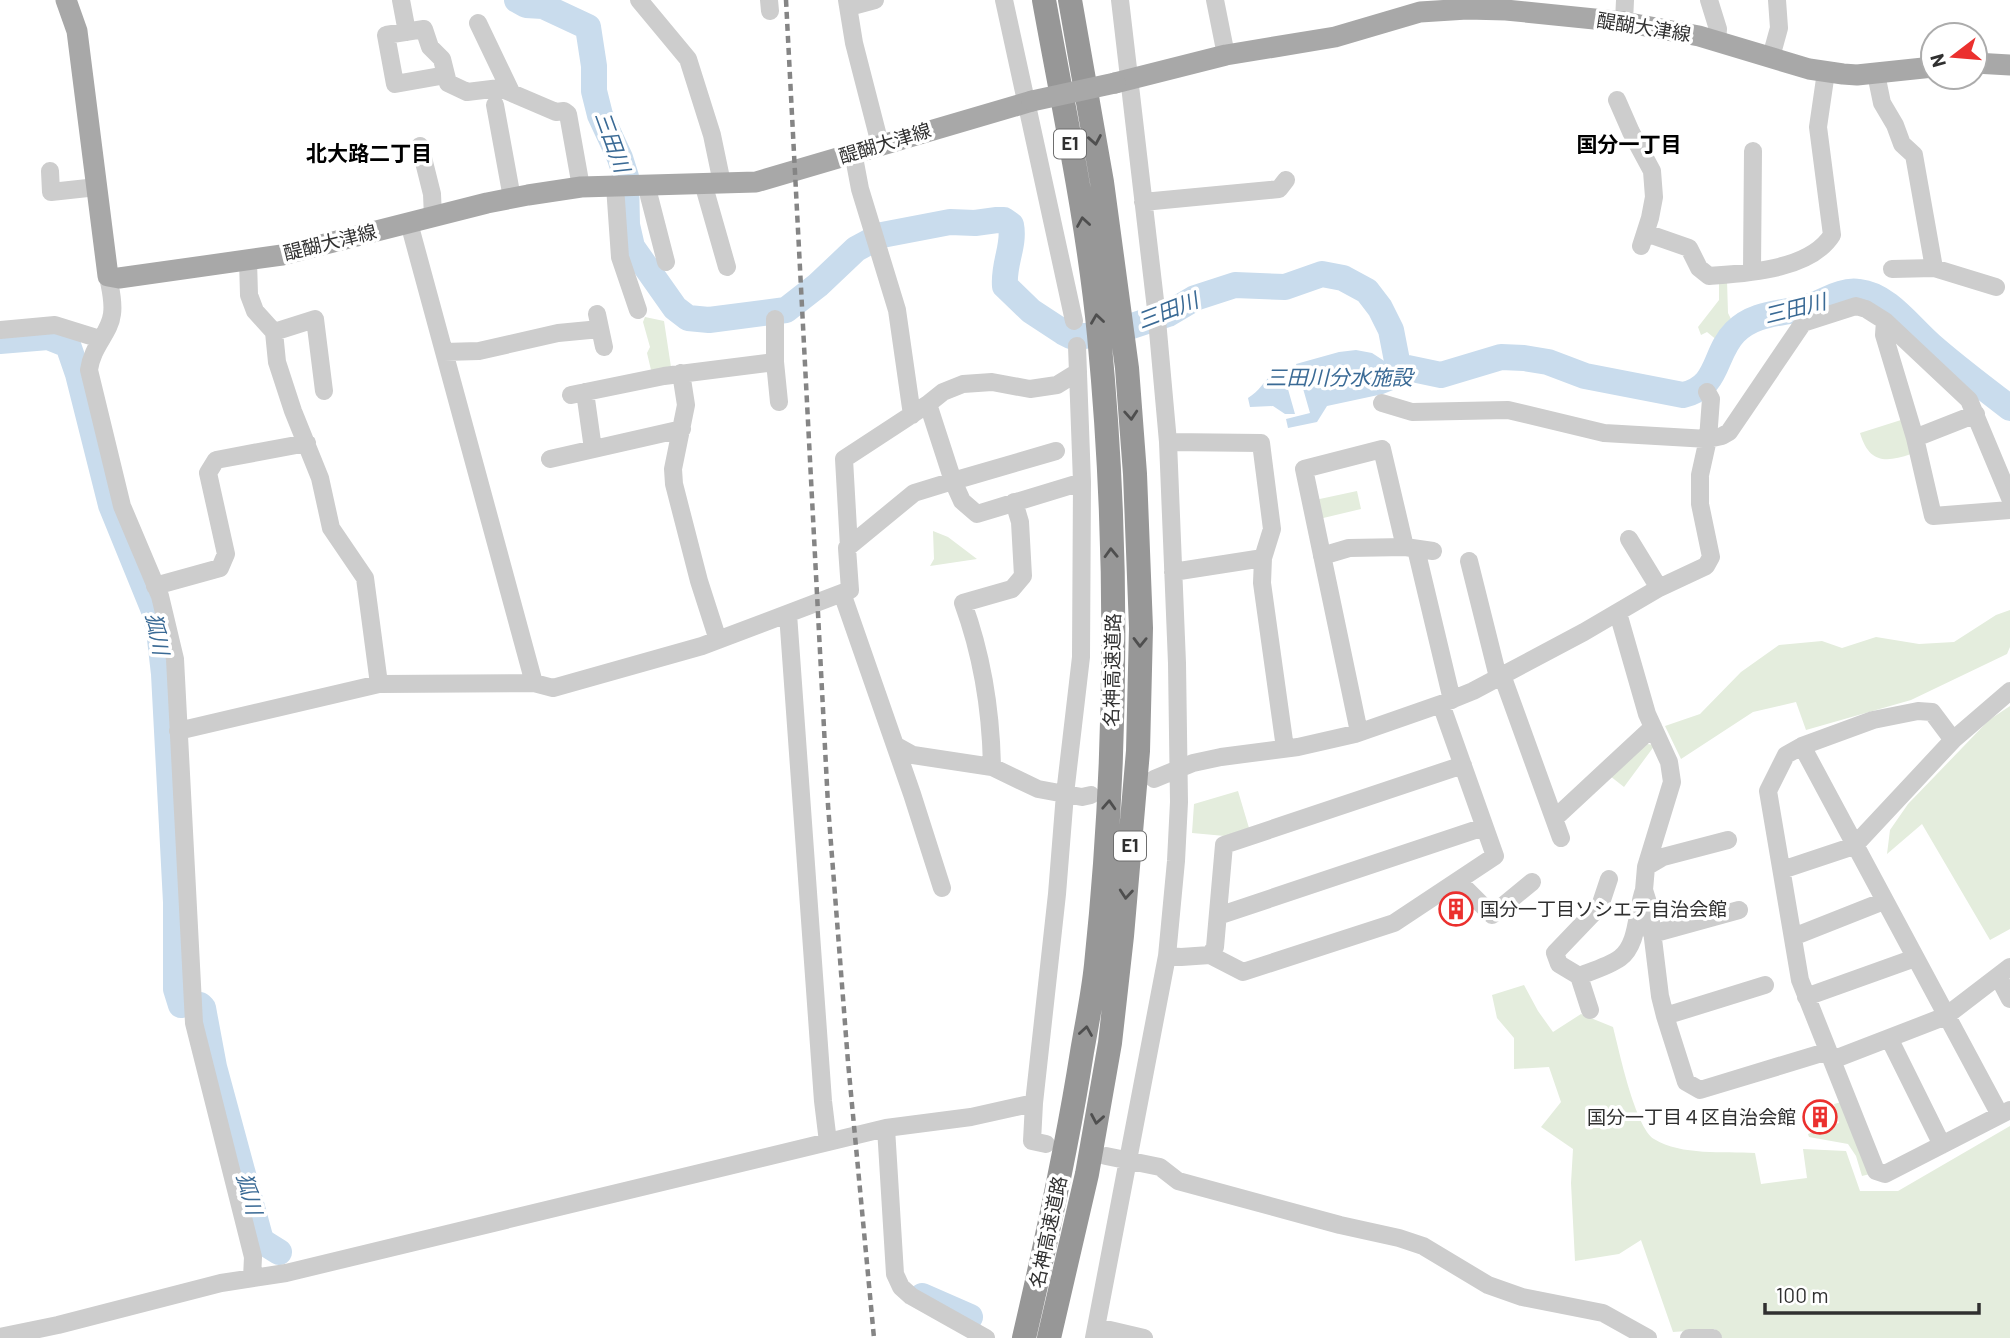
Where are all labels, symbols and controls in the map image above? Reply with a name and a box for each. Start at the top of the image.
street label: 醍醐大津線 [1595,8,1693,45]
north arrow [1919,21,1989,91]
text: N [1924,52,1950,70]
water label: 三田川 [591,108,637,177]
street label: 醍醐大津線 [836,118,934,167]
road number: E1 [1054,130,1086,159]
district label: 国分一丁目 [1577,131,1682,156]
one-way arrow [1087,134,1102,146]
district label: 北大路二丁目 [306,140,432,165]
one-way arrow [1076,216,1091,228]
street label: 醍醐大津線 [281,219,379,264]
water label: 三田川 [1134,286,1203,333]
water label: 三田川 [1761,287,1830,327]
one-way arrow [1090,313,1105,325]
water label: 三田川分水施設 [1266,364,1415,389]
one-way arrow [1123,410,1138,421]
one-way arrow [1104,547,1119,558]
water label: 狐川 [142,611,175,659]
street label: 名神高速道路 [1099,613,1124,727]
one-way arrow [1133,637,1148,648]
one-way arrow [1102,799,1117,810]
road number: E1 [1114,832,1146,860]
one-way arrow [1119,889,1134,900]
building icon: 国分一丁目ソシエテ自治会館 [1437,890,1475,928]
place label: 国分一丁目ソシエテ自治会館 [1480,897,1727,920]
one-way arrow [1078,1025,1093,1037]
building icon: 国分一丁目４区自治会館 [1801,1098,1839,1136]
place label: 国分一丁目４区自治会館 [1587,1105,1796,1128]
one-way arrow [1090,1113,1105,1125]
water label: 狐川 [233,1170,268,1219]
street label: 名神高速道路 [1024,1174,1071,1290]
scale bar [1765,1272,1979,1316]
text: 100 m [1776,1282,1829,1307]

